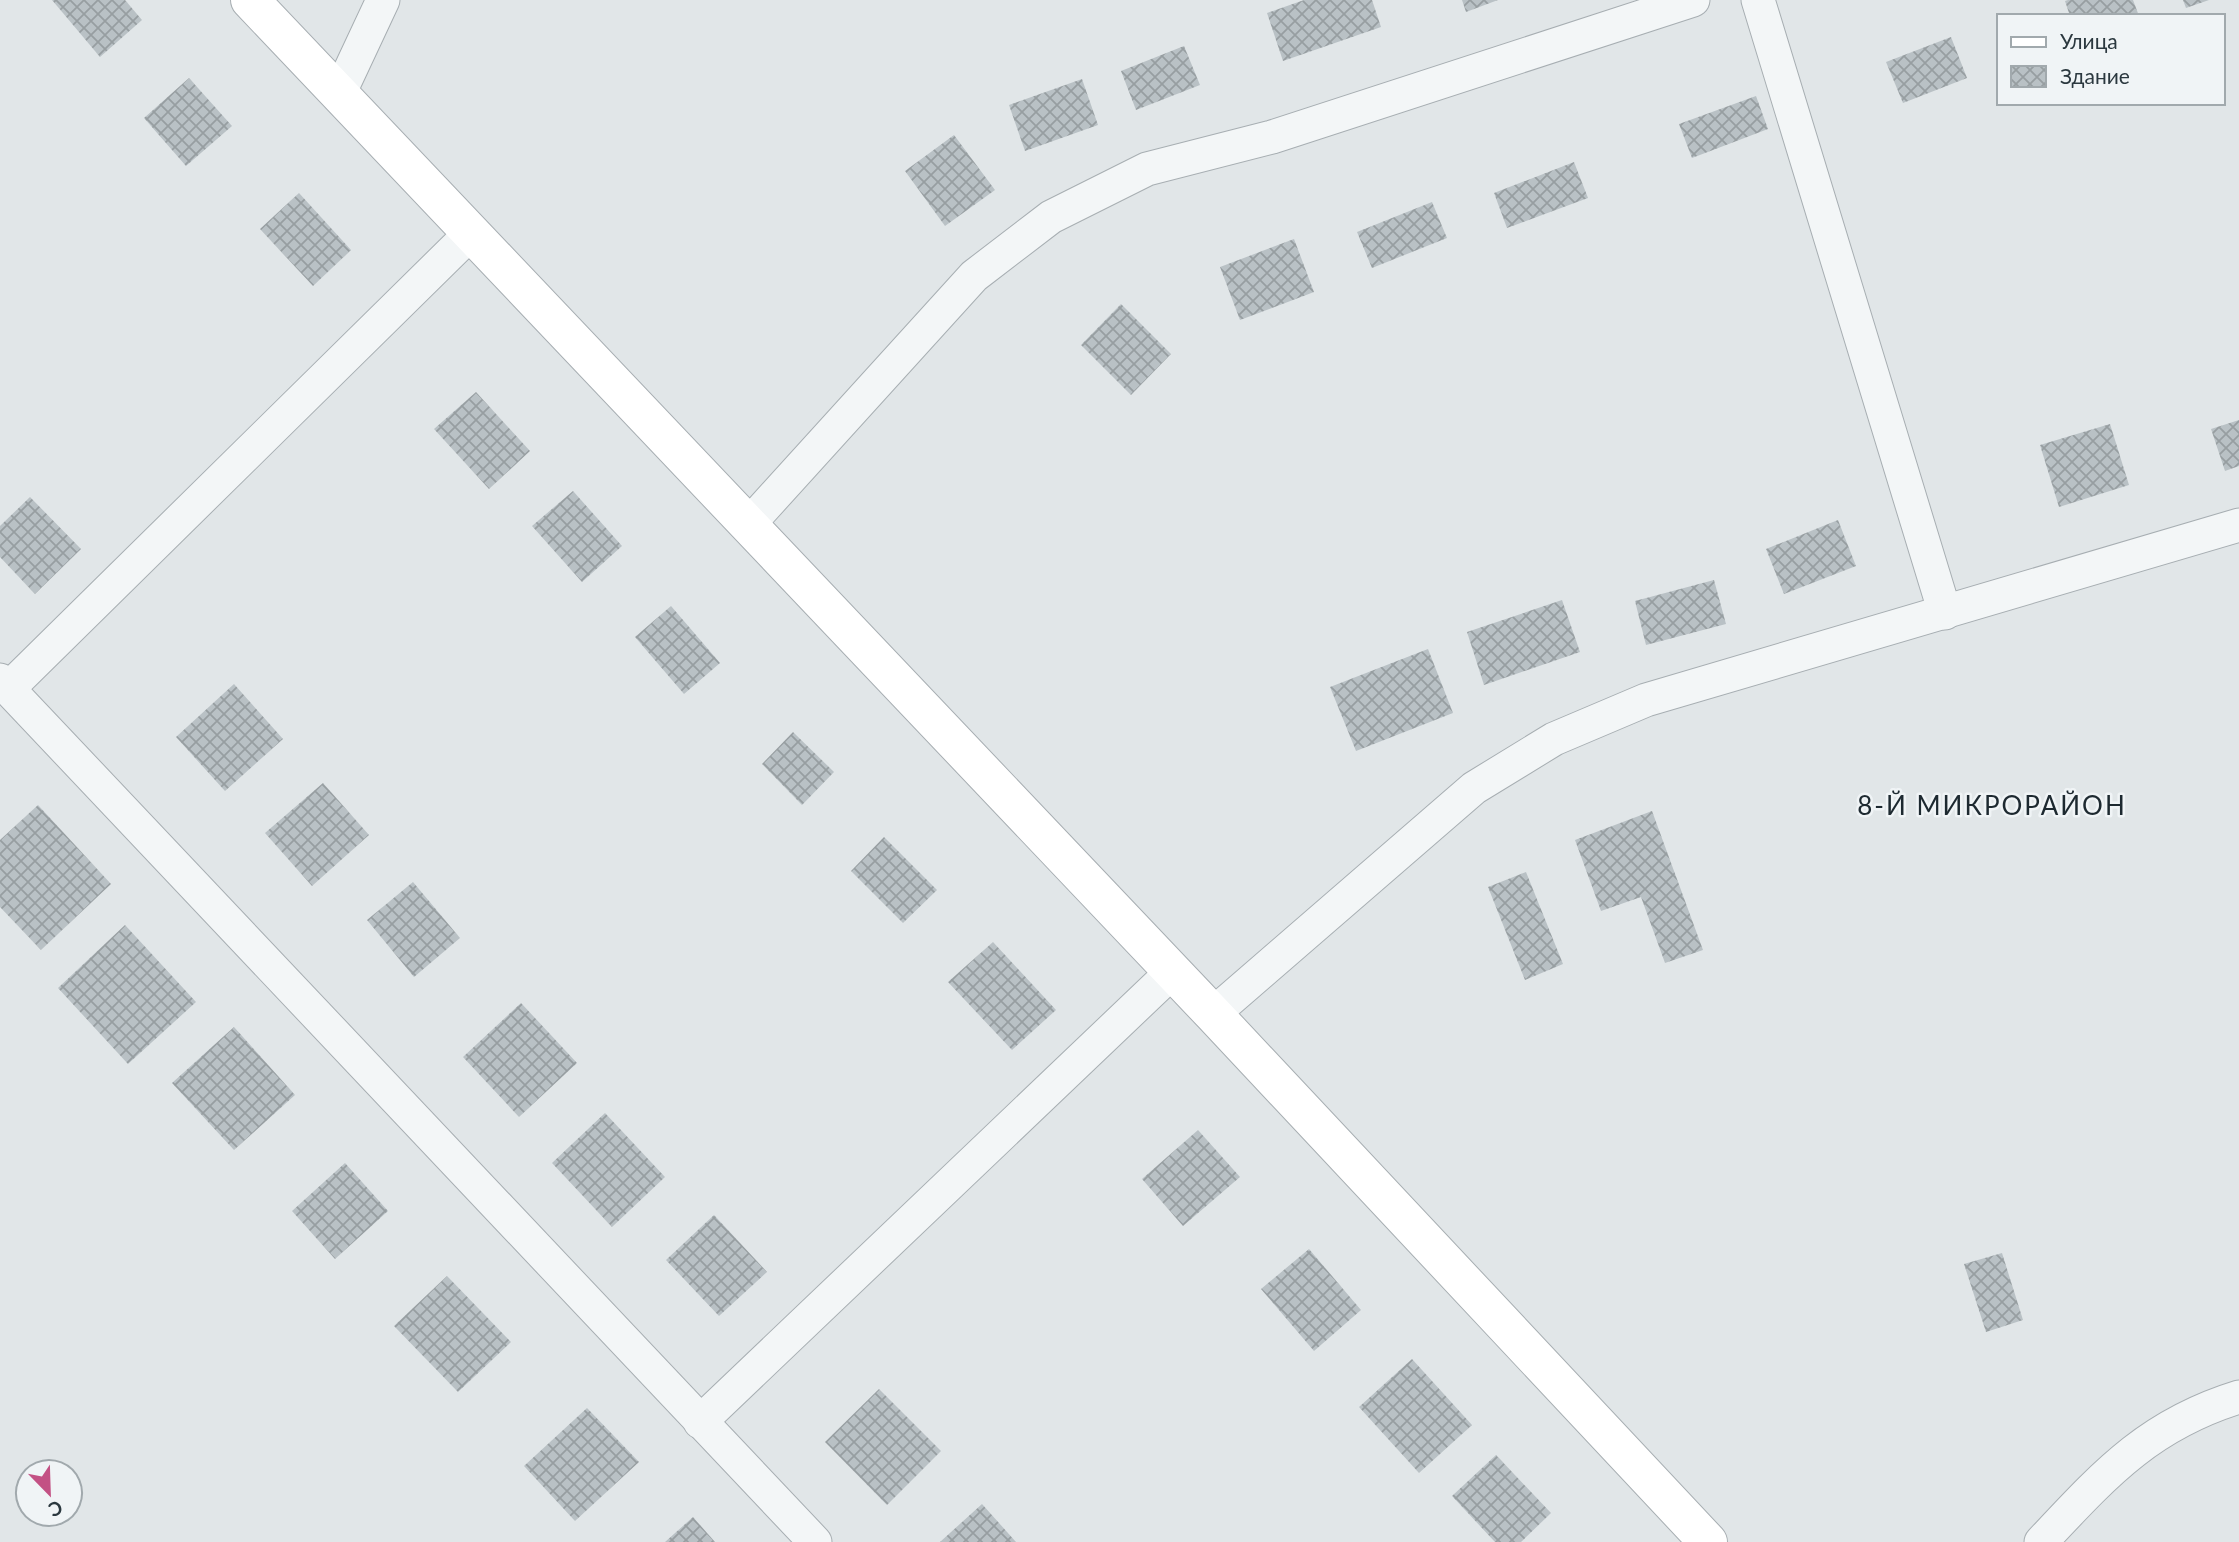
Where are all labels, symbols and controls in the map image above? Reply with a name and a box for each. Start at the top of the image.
legend [1997,14,2225,105]
text: Улица [2060,28,2118,53]
text: Здание [2060,63,2130,88]
district label: 8-Й МИКРОРАЙОН [1857,789,2127,821]
north arrow [14,1458,84,1528]
text: С [45,1496,66,1522]

